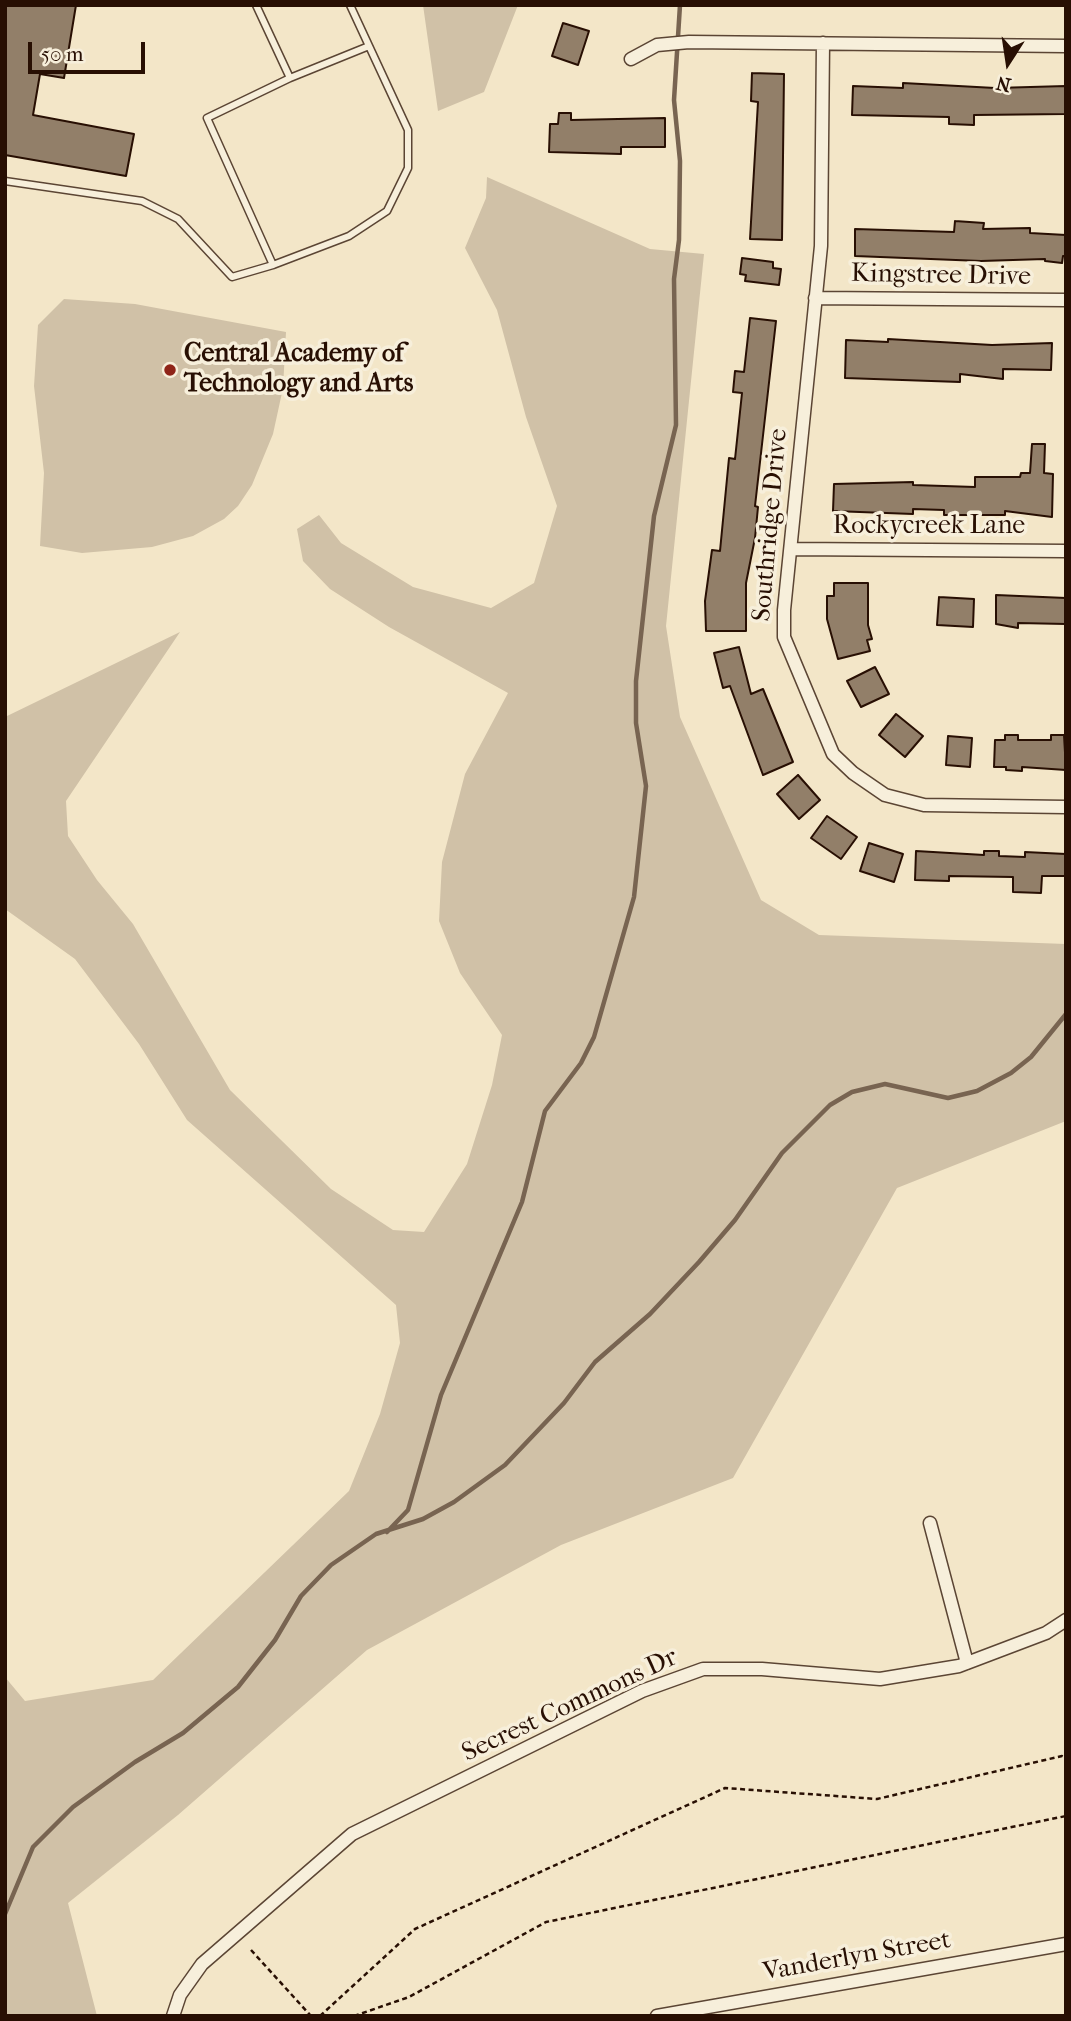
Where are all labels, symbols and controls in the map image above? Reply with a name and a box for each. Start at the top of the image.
scale bar [32,28,149,72]
north arrow [973,28,1043,98]
text: 50 m [41,42,84,66]
text: N [994,71,1013,96]
street label: Kingstree Drive [851,259,1031,293]
place label: Central Academy of Technology and Arts [184,339,413,400]
marker: Central Academy of Technology and Arts [162,362,178,378]
street label: Southridge Drive [747,427,795,623]
street label: Rockycreek Lane [833,511,1025,543]
street label: Secrest Commons Dr [457,1642,683,1770]
street label: Vanderlyn Street [761,1925,953,1989]

